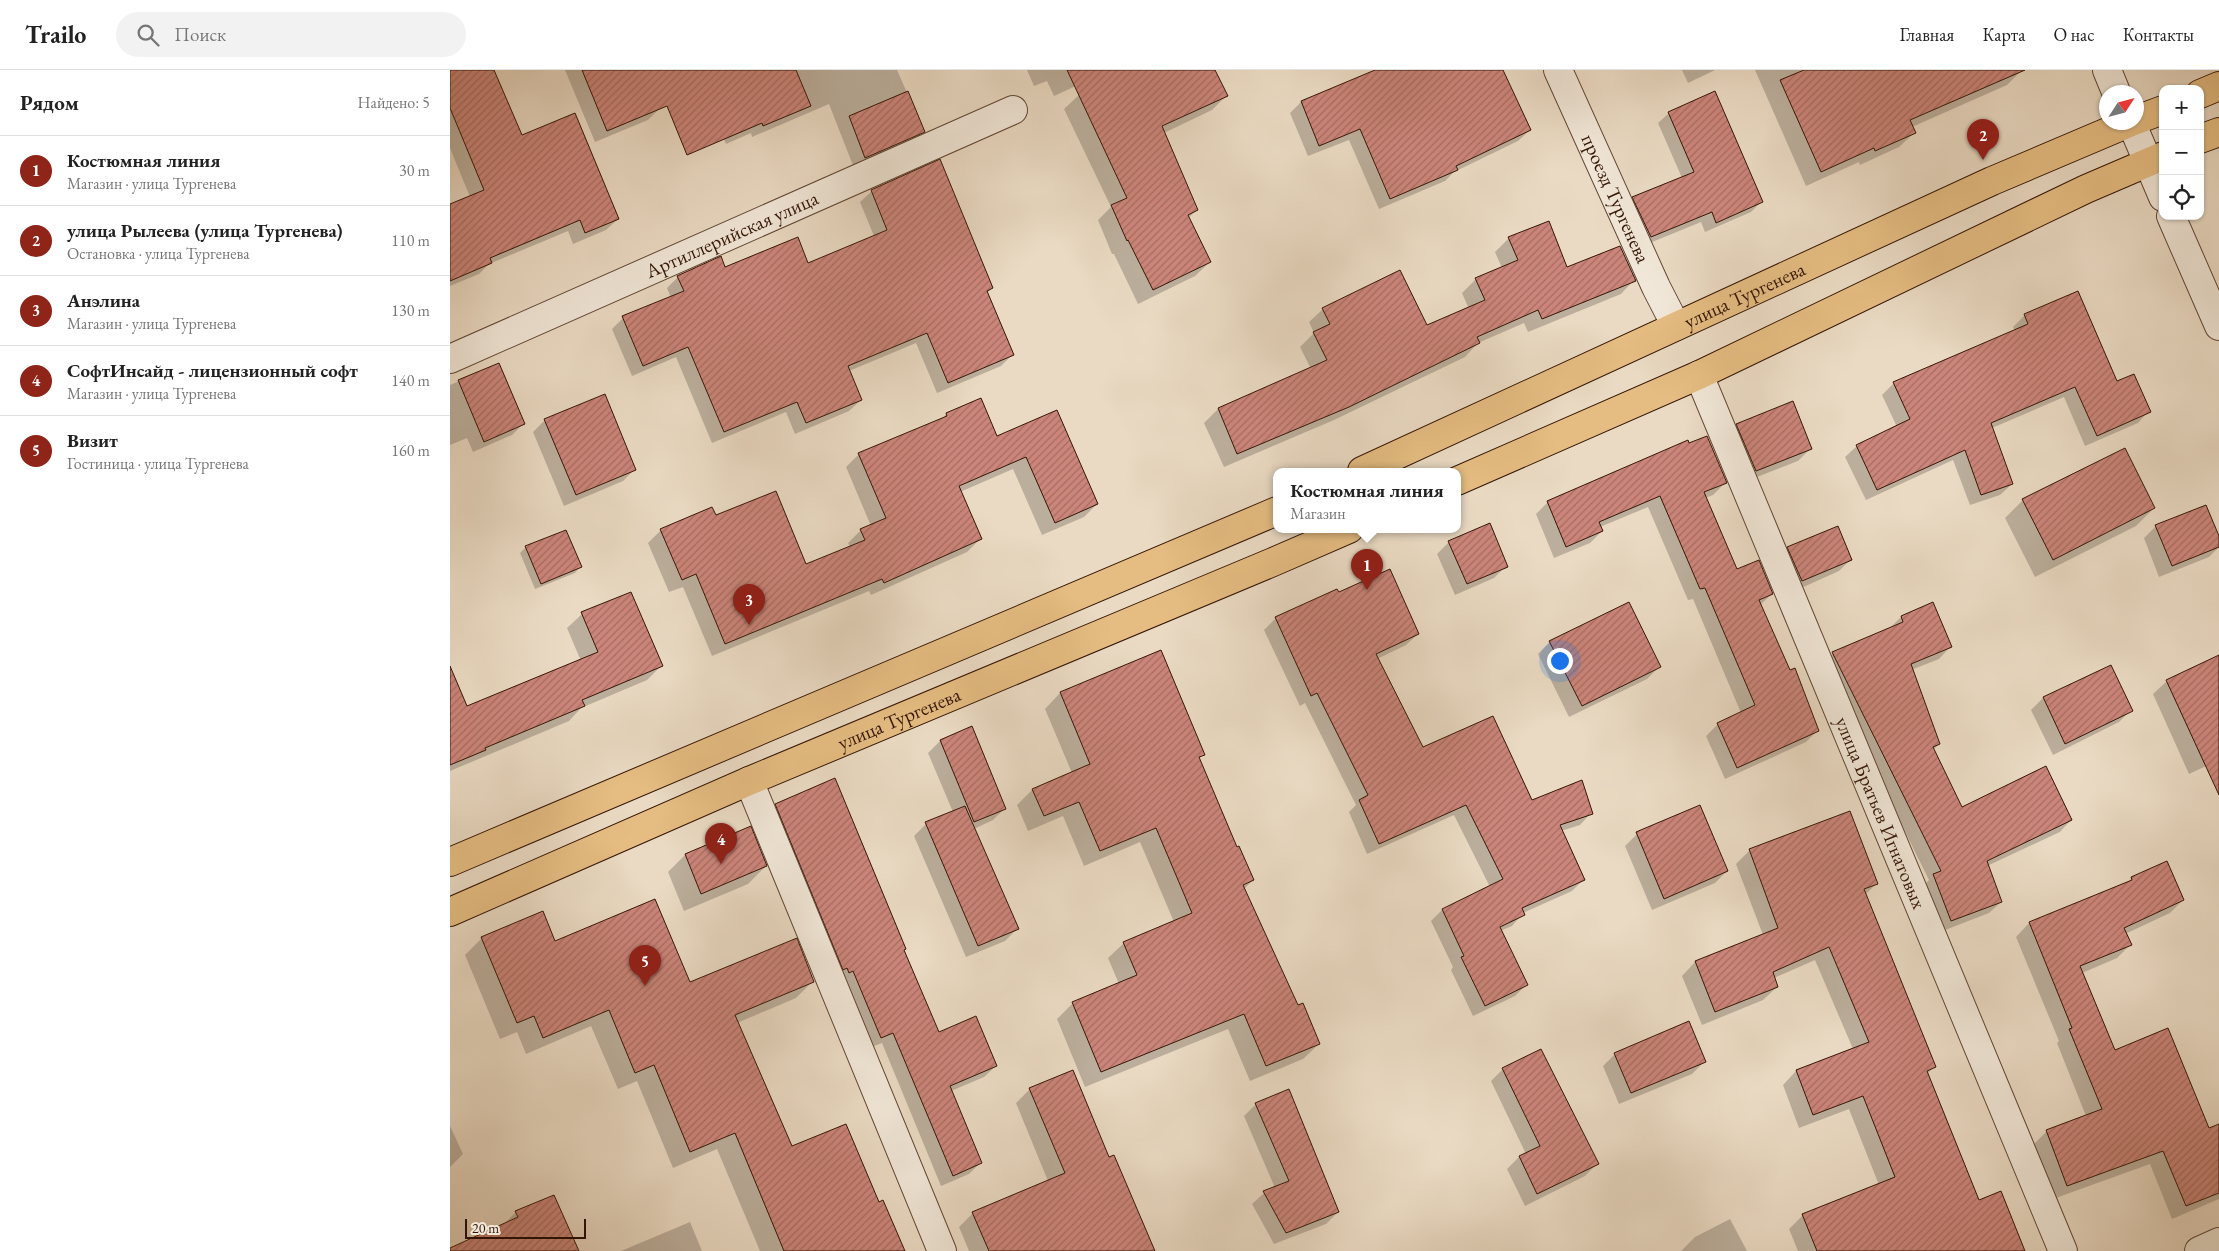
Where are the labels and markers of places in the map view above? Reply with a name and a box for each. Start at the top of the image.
pin: 2 [1967,119,1999,160]
pin: 1 [1351,549,1383,590]
pin: 3 [733,584,765,625]
pin: 4 [705,823,737,864]
pin: 5 [629,945,661,986]

